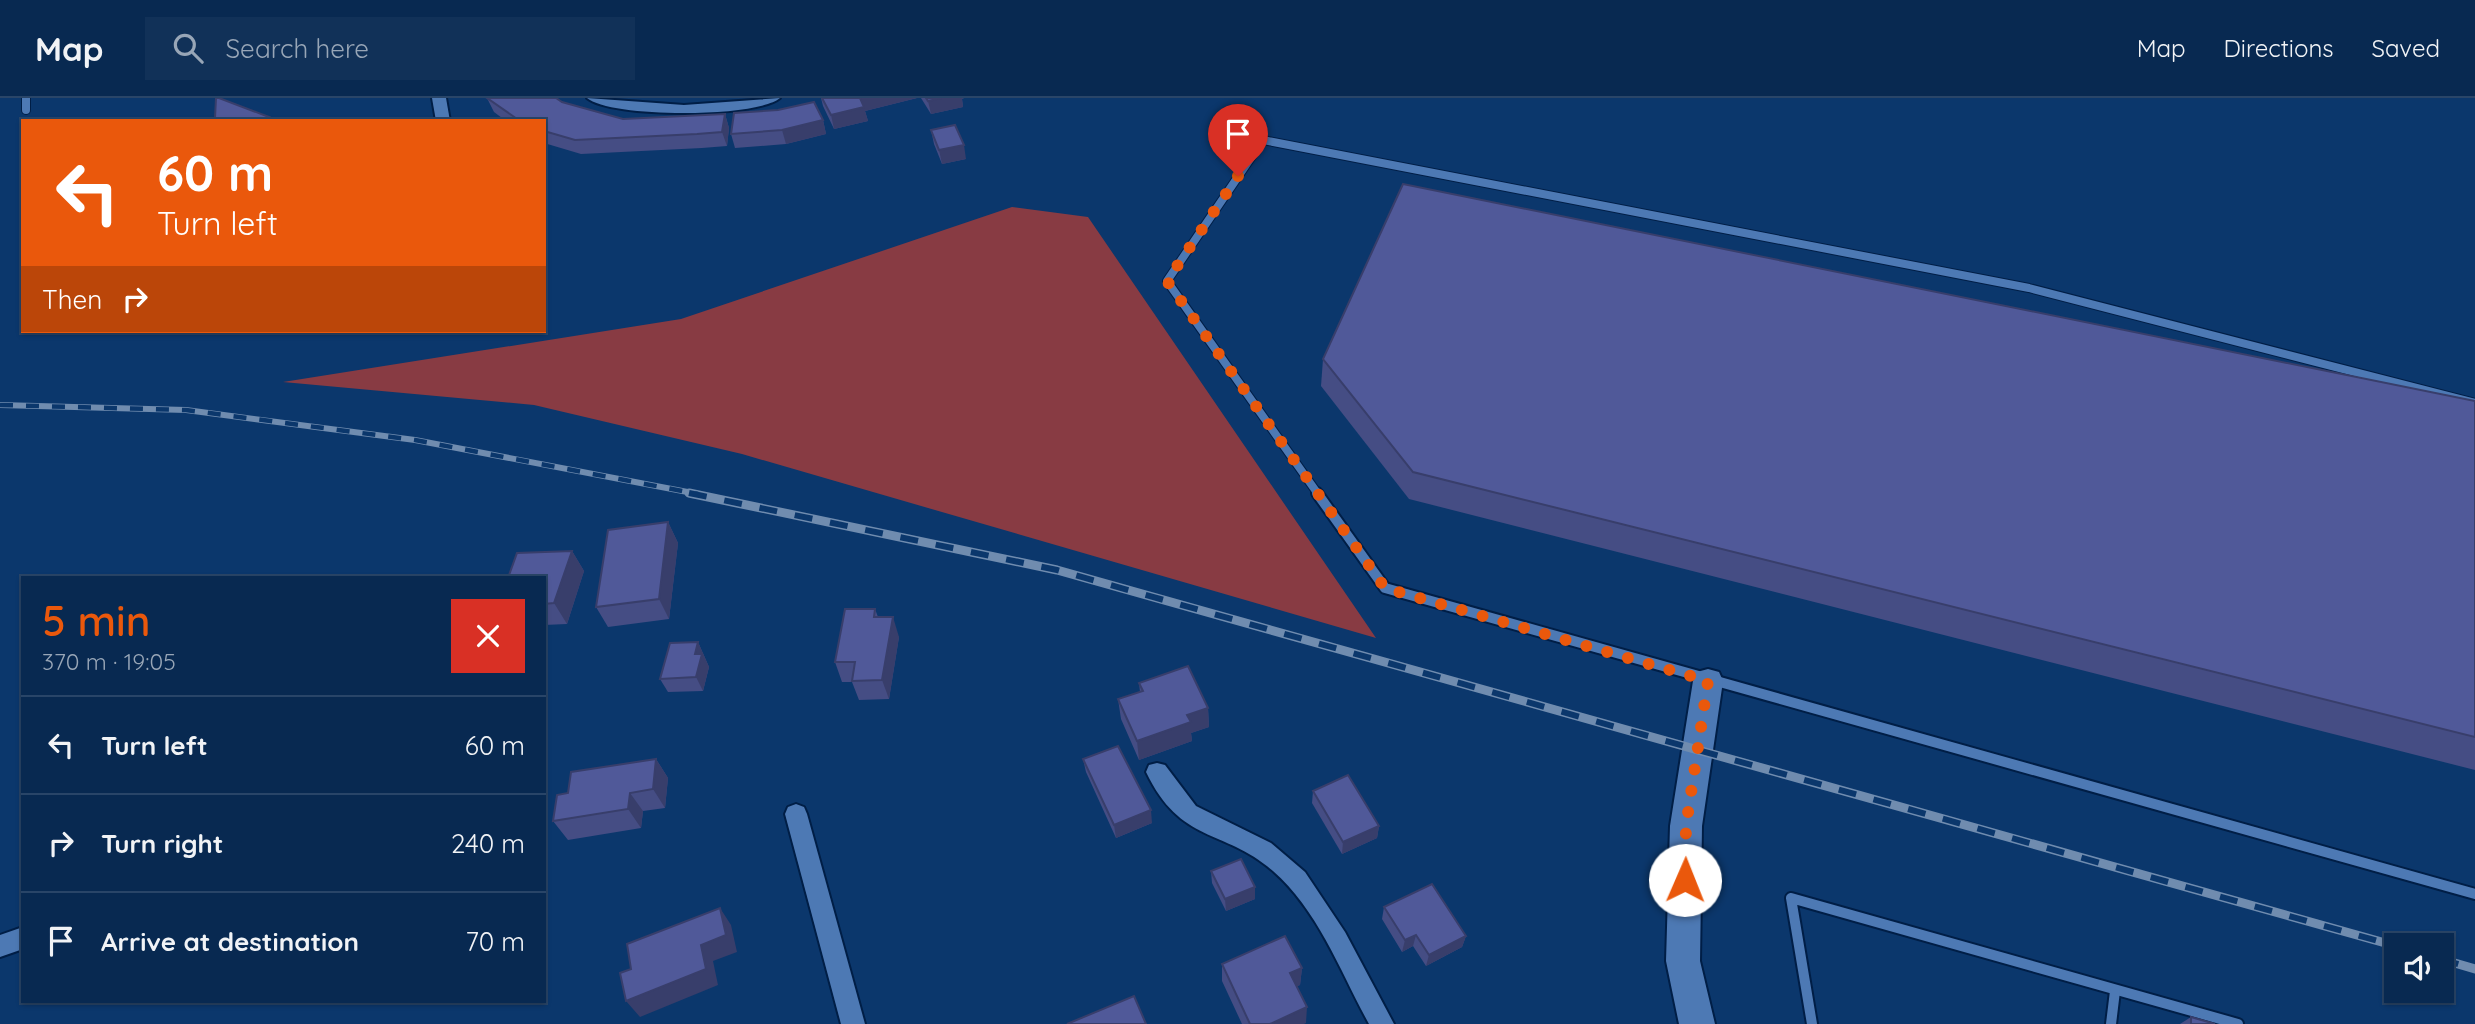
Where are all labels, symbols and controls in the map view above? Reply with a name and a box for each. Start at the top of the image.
search box [145,17,635,80]
text: Map [35,28,103,69]
icon: search [169,29,207,67]
text: Search here [225,32,369,65]
text: Map [2137,33,2186,63]
text: Directions [2224,33,2334,63]
text: Saved [2372,33,2440,63]
pin [1208,104,1268,176]
icon: arrive [1219,115,1257,153]
text: 60 m [157,142,273,203]
icon: left [42,147,133,238]
text: Turn left [157,203,278,243]
icon: right [116,280,154,318]
text: Then [42,283,102,316]
text: 5 min [42,594,150,647]
button: close [451,599,525,673]
text: 370 m · 19:05 [42,647,176,676]
icon: left [42,726,80,764]
text: Turn left [101,729,208,762]
text: 60 m [465,729,525,762]
icon: right [42,824,80,862]
text: Turn right [101,827,223,860]
text: 240 m [451,827,525,860]
position arrow [1648,843,1722,917]
icon: arrive [42,922,80,960]
text: Arrive at destination [101,925,359,958]
text: 70 m [465,925,525,958]
map controls [2384,933,2454,1003]
button: sound [2384,933,2454,1003]

